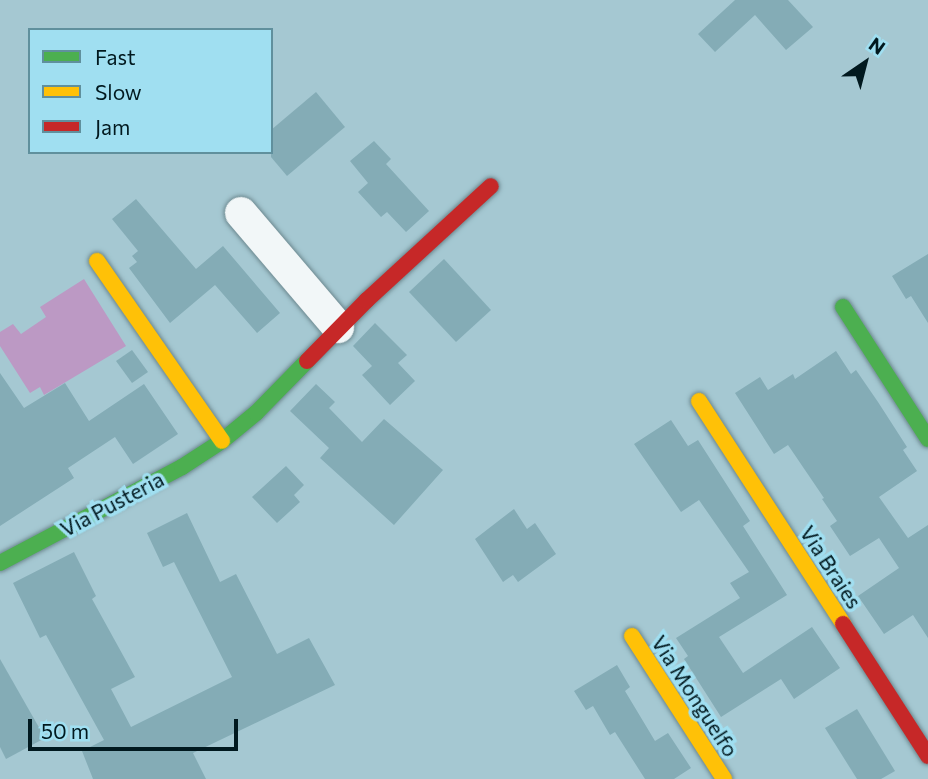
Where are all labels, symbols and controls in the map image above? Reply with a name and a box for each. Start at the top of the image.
legend [28,28,273,154]
north arrow [830,28,900,98]
text: N [865,32,890,59]
text: Fast [95,44,136,69]
text: Slow [95,79,142,104]
text: Jam [95,114,130,139]
street label: Via Pusteria [56,466,168,542]
street label: Via Braies [795,521,867,613]
street label: Via Monguelfo [646,631,744,761]
scale bar [32,706,242,750]
text: 50 m [41,718,89,743]

